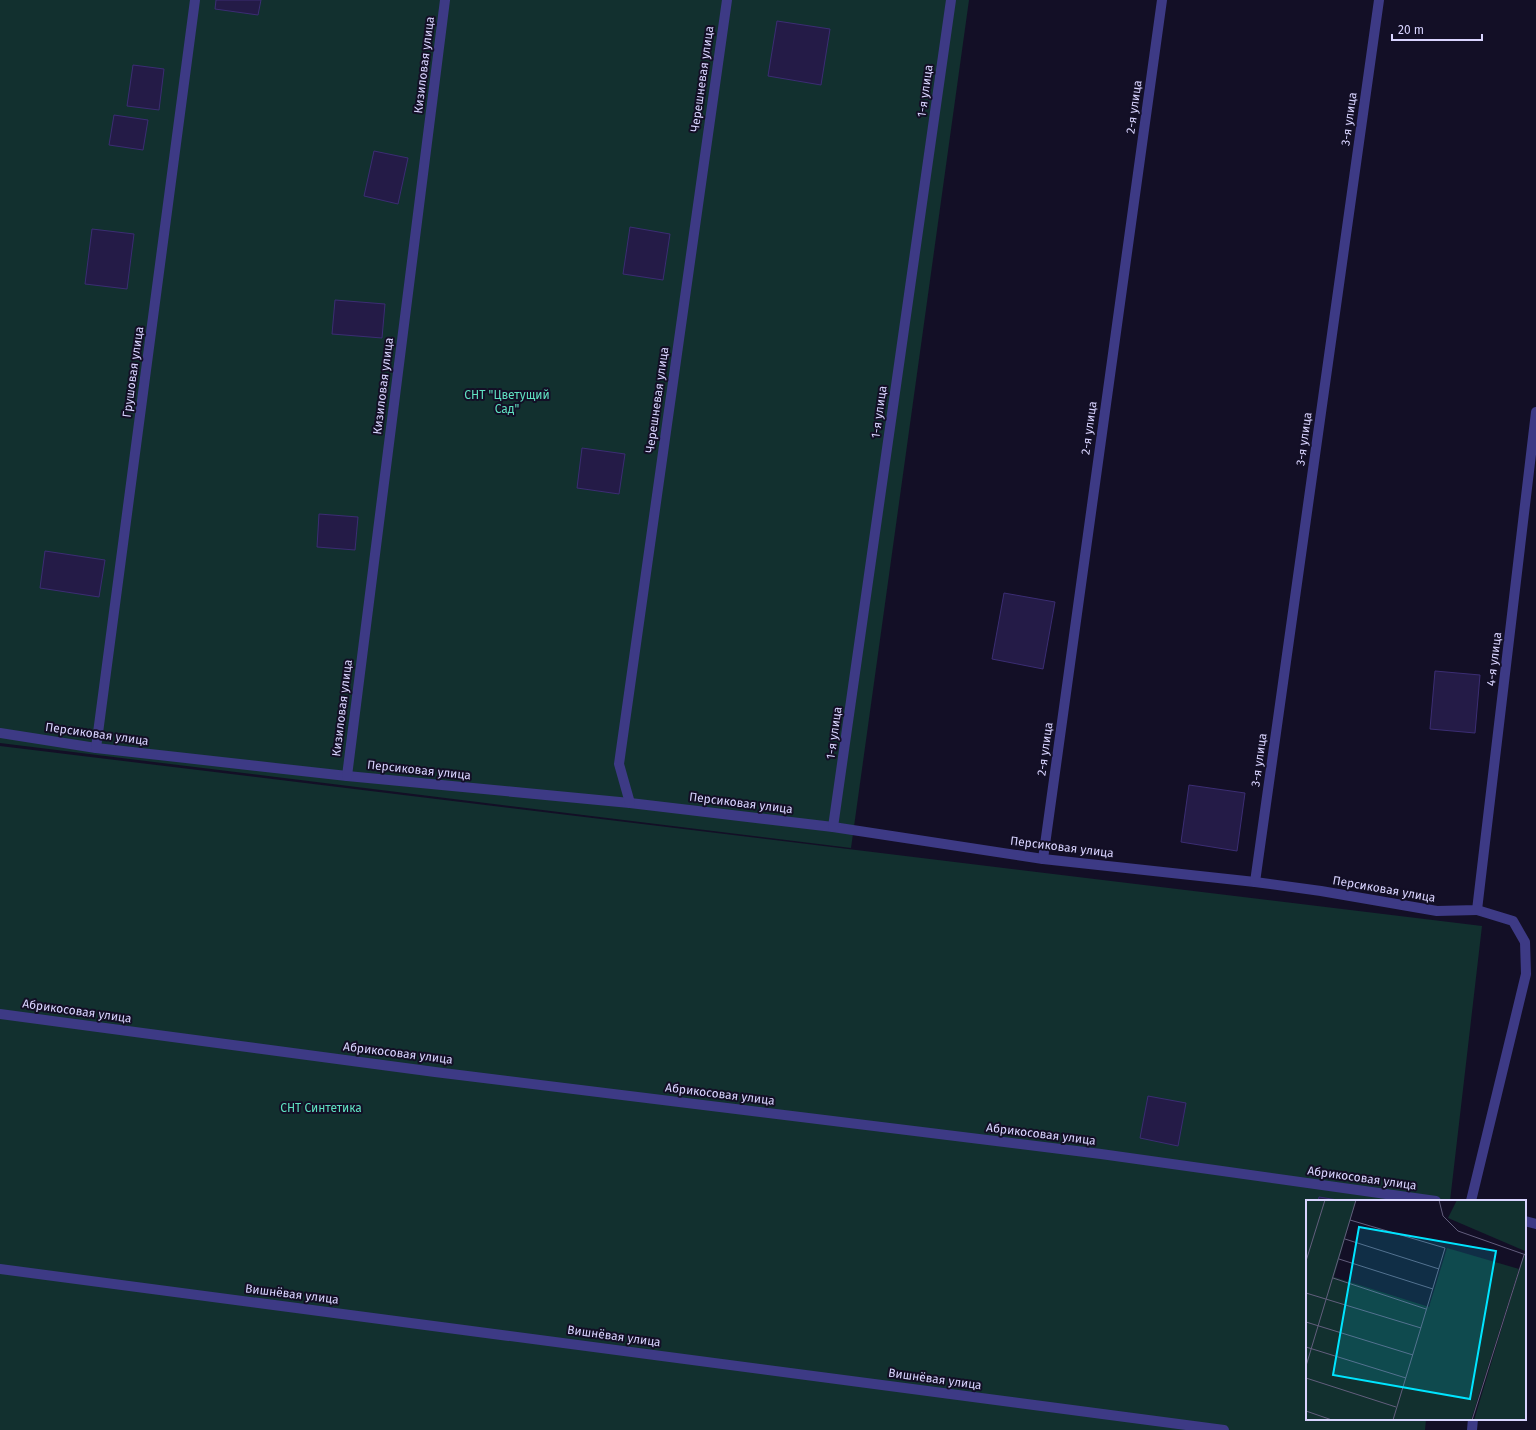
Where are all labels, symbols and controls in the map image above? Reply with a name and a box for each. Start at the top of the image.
street label: Кизиловая улица [411,16,437,114]
scale bar [1392,16,1482,42]
text: 20 m [1398,23,1424,37]
street label: Черешневая улица [688,25,716,133]
street label: 1-я улица [914,64,936,118]
street label: 2-я улица [1123,79,1145,135]
street label: 3-я улица [1338,91,1360,147]
street label: Грушовая улица [120,325,146,419]
street label: Кизиловая улица [370,337,396,435]
street label: Черешневая улица [643,346,671,454]
street label: 1-я улица [868,385,890,439]
park label: СНТ "Цветущий Сад" [464,388,550,416]
street label: 2-я улица [1078,400,1100,456]
street label: 3-я улица [1293,411,1315,467]
street label: 4-я улица [1484,631,1504,687]
street label: Кизиловая улица [329,659,355,757]
street label: 1-я улица [823,706,845,760]
street label: Персиковая улица [44,720,150,748]
street label: 2-я улица [1034,721,1056,777]
street label: 3-я улица [1248,732,1270,788]
street label: Персиковая улица [366,758,472,782]
street label: Персиковая улица [688,790,794,816]
street label: Персиковая улица [1009,834,1115,860]
street label: Персиковая улица [1331,873,1437,905]
street label: Абрикосовая улица [21,996,133,1026]
street label: Абрикосовая улица [342,1039,454,1067]
street label: Абрикосовая улица [664,1080,776,1108]
park label: СНТ Синтетика [280,1101,362,1115]
street label: Абрикосовая улица [985,1120,1097,1148]
street label: Абрикосовая улица [1306,1163,1418,1193]
inset map [1306,1200,1526,1420]
street label: Вишнёвая улица [244,1281,340,1307]
street label: Вишнёвая улица [566,1323,662,1349]
street label: Вишнёвая улица [887,1366,983,1392]

